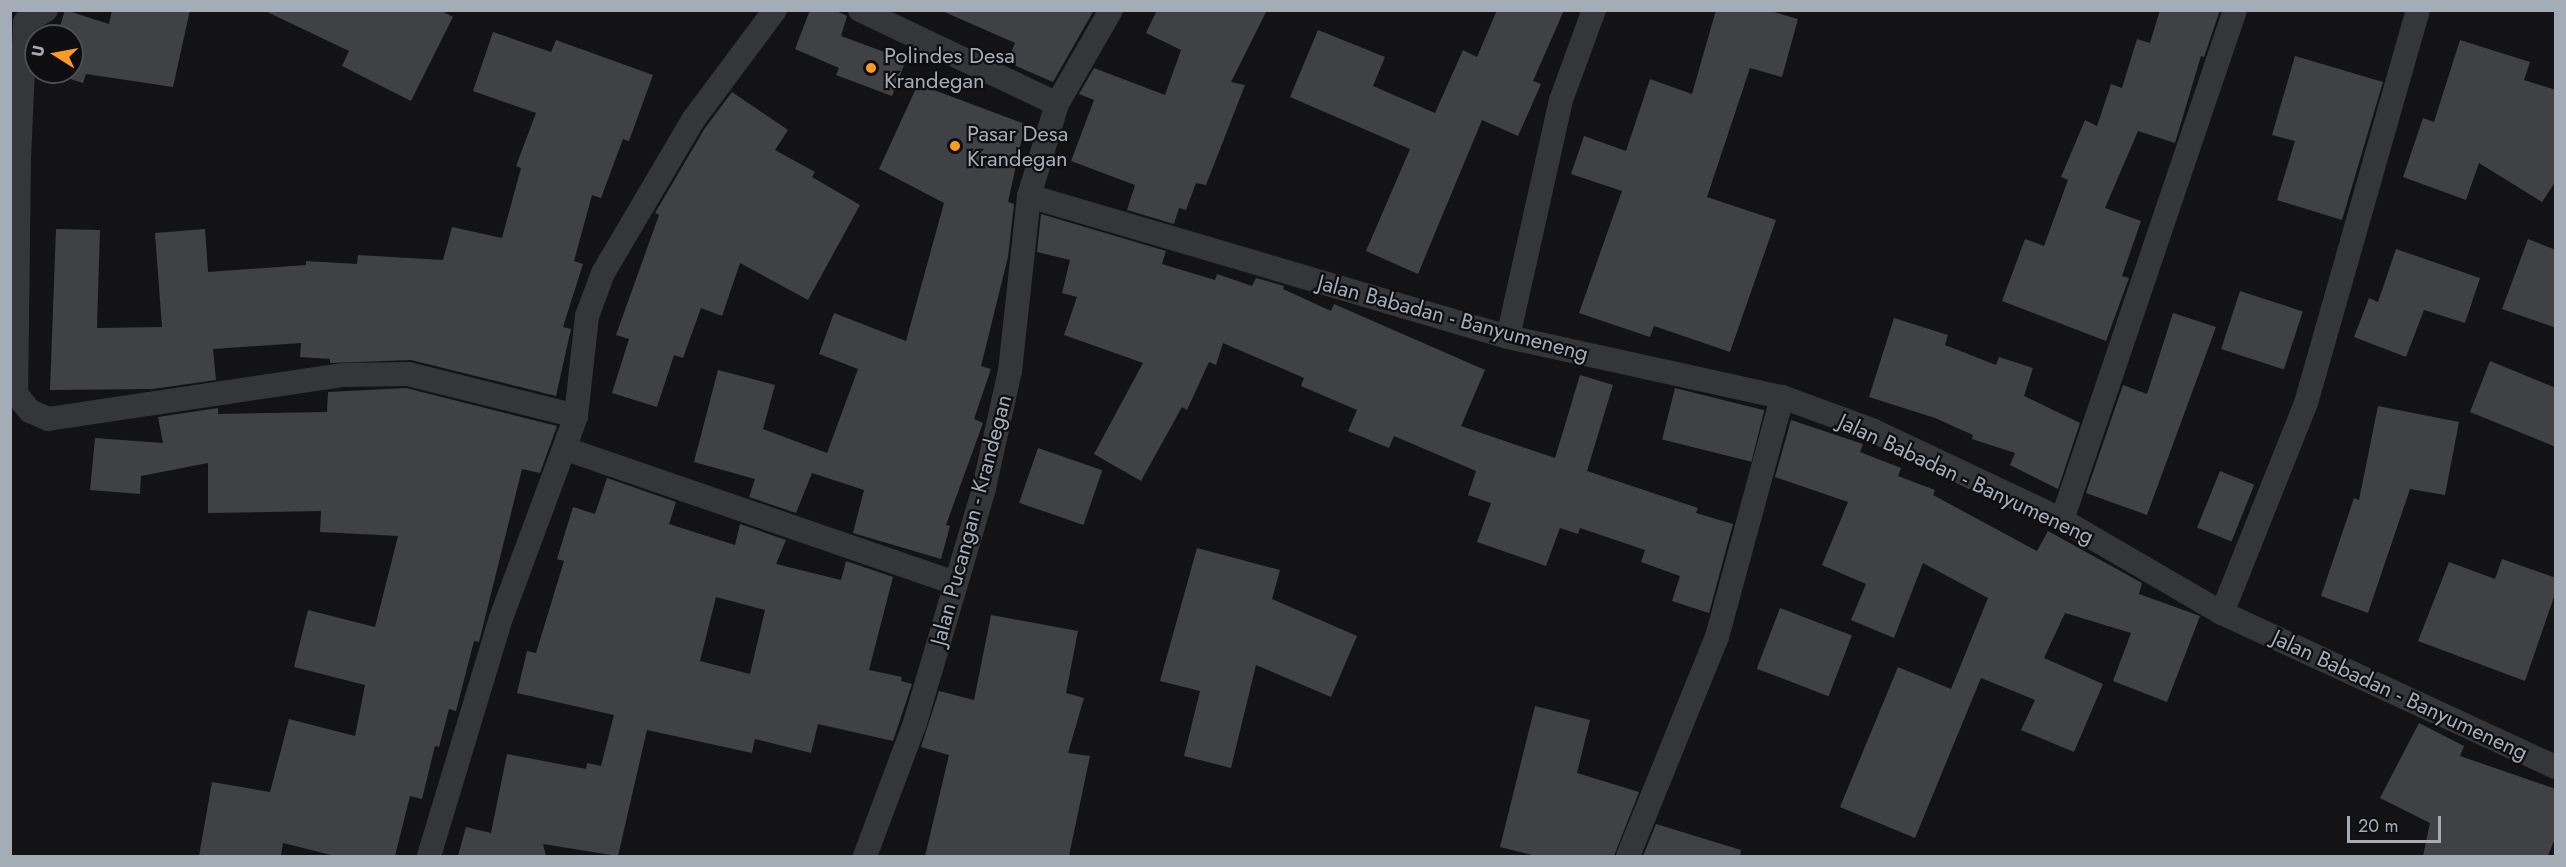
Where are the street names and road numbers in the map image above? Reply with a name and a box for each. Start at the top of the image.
street label: Jalan Babadan - Banyumeneng [1315,269,1591,367]
street label: Jalan Pucangan - Krandegan [925,392,1017,648]
street label: Jalan Babadan - Banyumeneng [1834,408,2098,550]
street label: Jalan Babadan - Banyumeneng [2268,624,2532,766]

